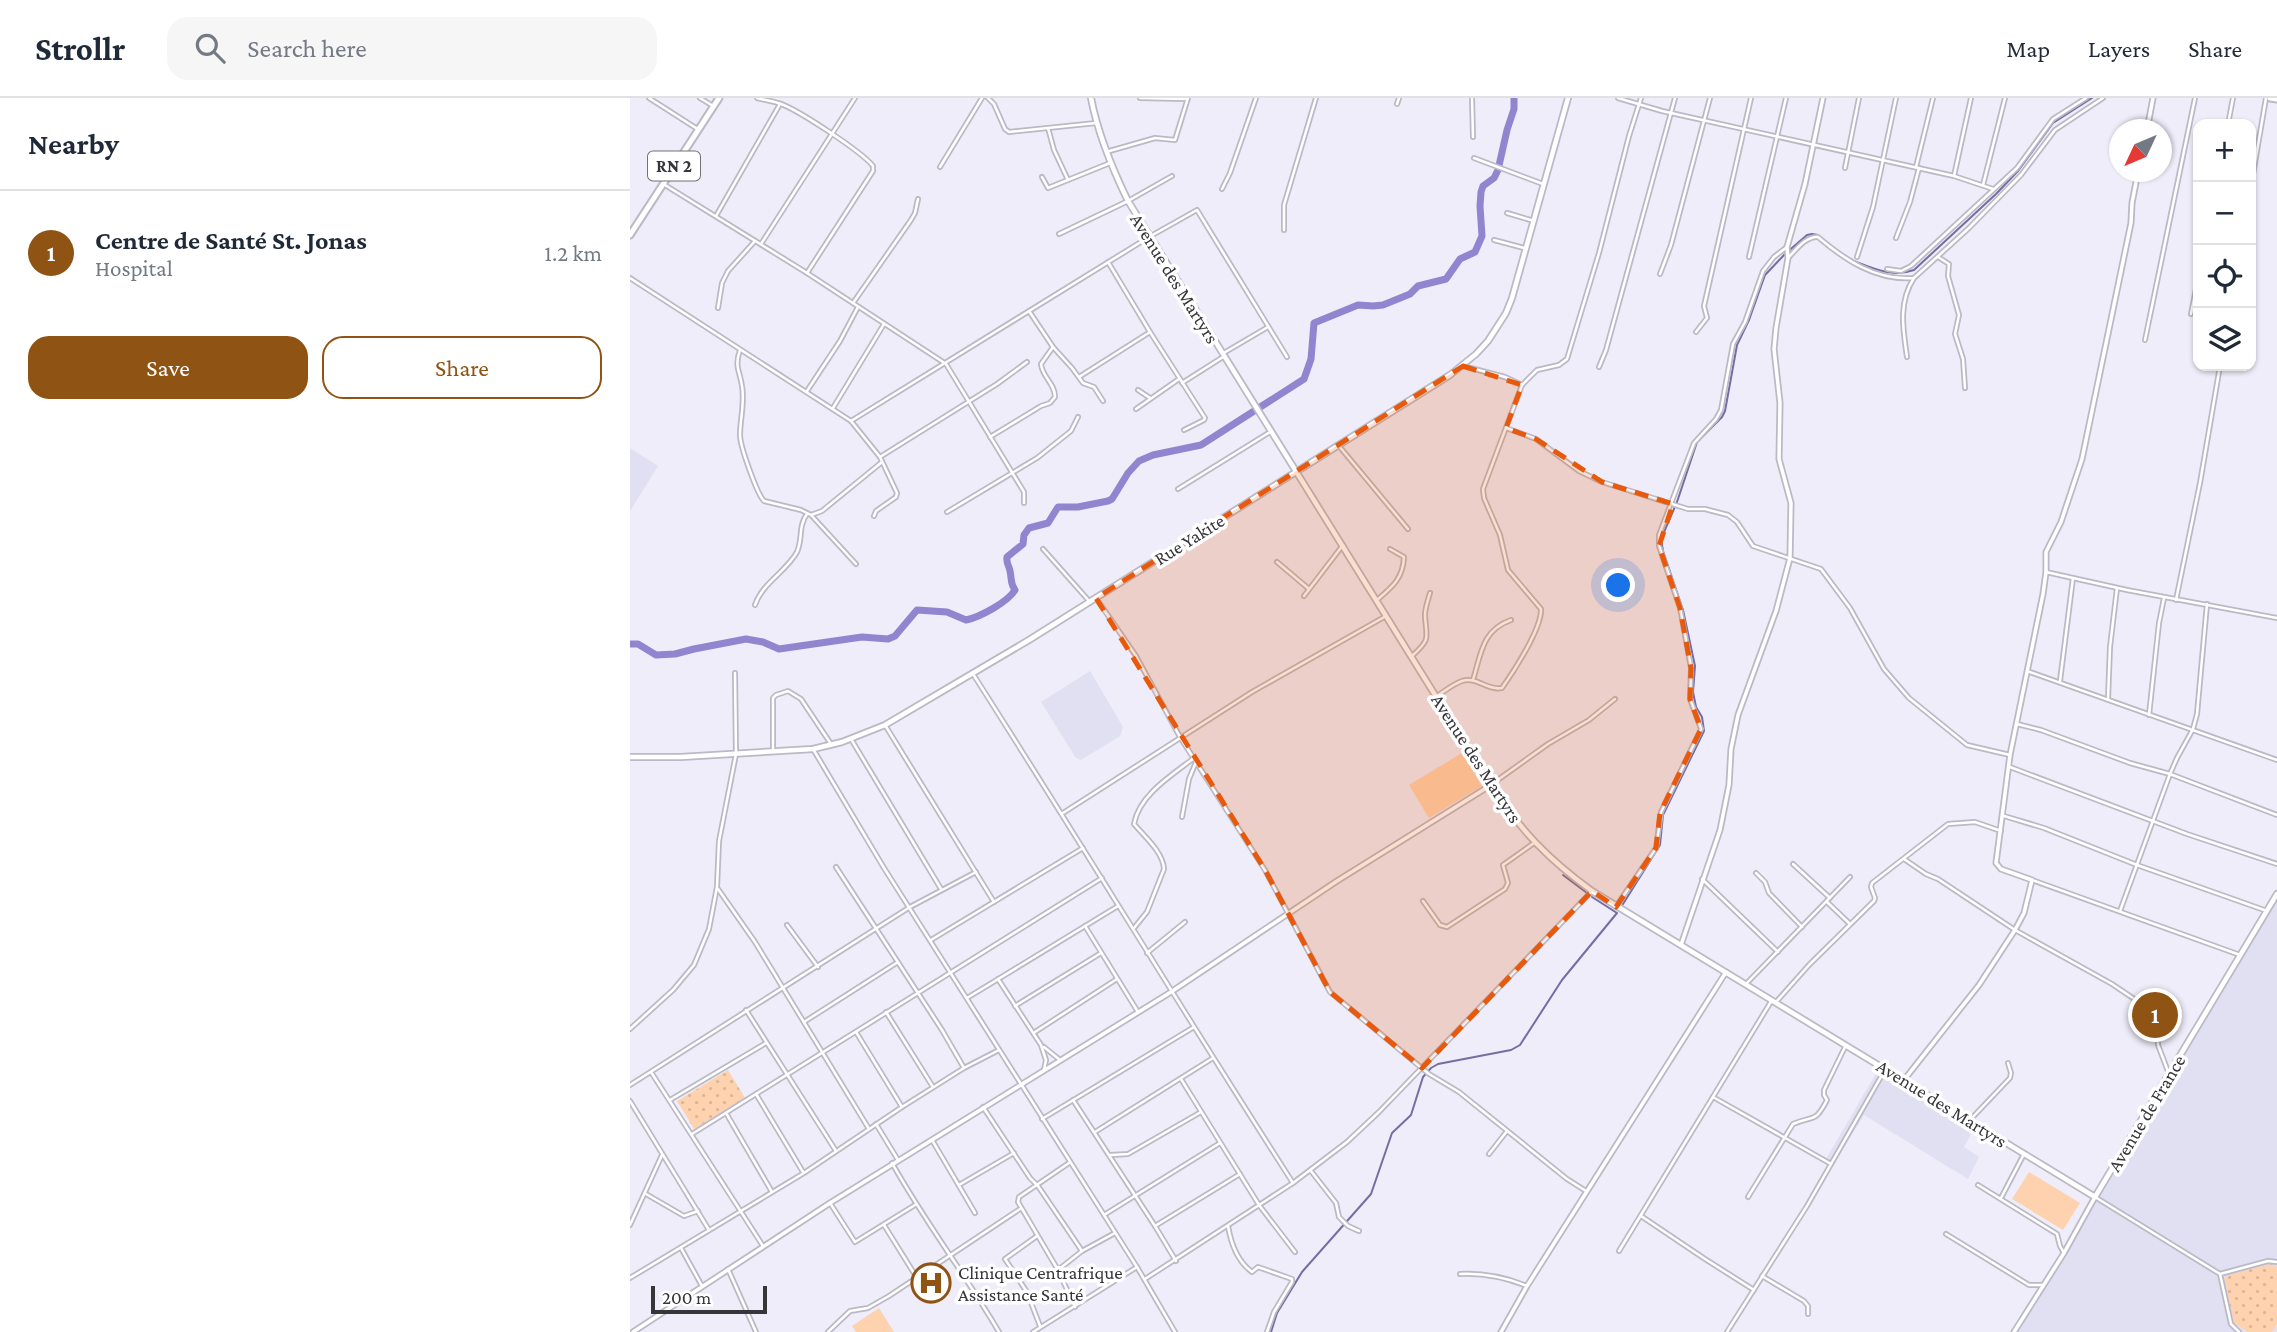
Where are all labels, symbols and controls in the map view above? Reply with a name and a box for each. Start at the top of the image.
search box [167,17,657,80]
icon: search [191,29,229,67]
text: Strollr [35,30,125,67]
text: Search here [247,34,367,63]
text: Map [2006,35,2050,62]
text: Layers [2088,35,2150,62]
text: Share [2188,35,2242,62]
north arrow [2109,119,2172,182]
map controls [2193,119,2256,371]
button: + [2193,119,2256,182]
text: Nearby [28,127,119,160]
road number: RN 2 [648,152,700,180]
button: − [2193,182,2256,245]
street label: Avenue des Martyrs [1126,209,1223,347]
text: Centre de Santé St. Jonas [95,226,367,255]
text: 1 [47,240,55,266]
text: 1.2 km [544,240,602,266]
button: locate [2193,245,2256,308]
text: Hospital [95,255,173,281]
button: layers [2193,308,2256,371]
button: Save [28,336,308,399]
button: Share [322,336,602,399]
street label: Rue Yakite [1150,510,1228,569]
your location [1601,568,1635,602]
street label: Avenue des Martyrs [1427,690,1526,827]
pin: 1 [2132,989,2178,1041]
street label: Avenue de France [2103,1051,2189,1175]
street label: Avenue des Martyrs [1873,1055,2011,1152]
hospital icon: Clinique Centrafrique Assistance Santé [910,1262,952,1304]
place label: Clinique Centrafrique Assistance Santé [958,1262,1123,1305]
scale bar [651,1283,766,1315]
text: 200 m [662,1287,711,1308]

